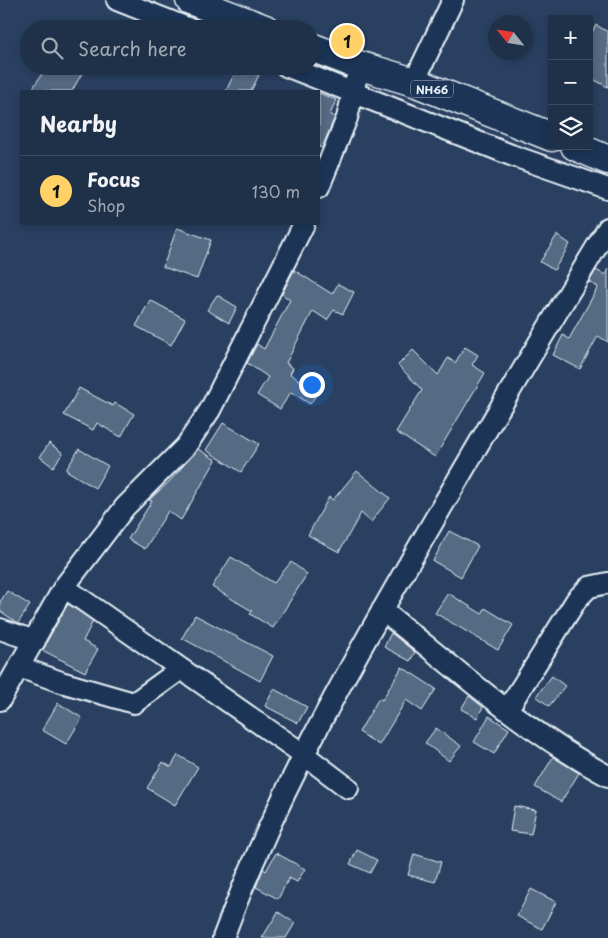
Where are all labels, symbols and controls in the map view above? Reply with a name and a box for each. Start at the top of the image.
north arrow [488,15,533,60]
map controls [548,15,593,150]
button: + [548,15,593,60]
search box [20,20,320,75]
pin: 1 [331,22,363,60]
icon: search [38,34,66,62]
text: Search here [78,34,187,62]
button: − [548,60,593,105]
road number: NH66 [411,80,453,98]
button: layers [548,105,593,150]
text: Nearby [40,107,117,139]
text: Focus [87,165,140,193]
text: 1 [52,179,60,203]
text: 130 m [252,179,300,203]
text: Shop [87,193,125,217]
your location [299,372,325,398]

